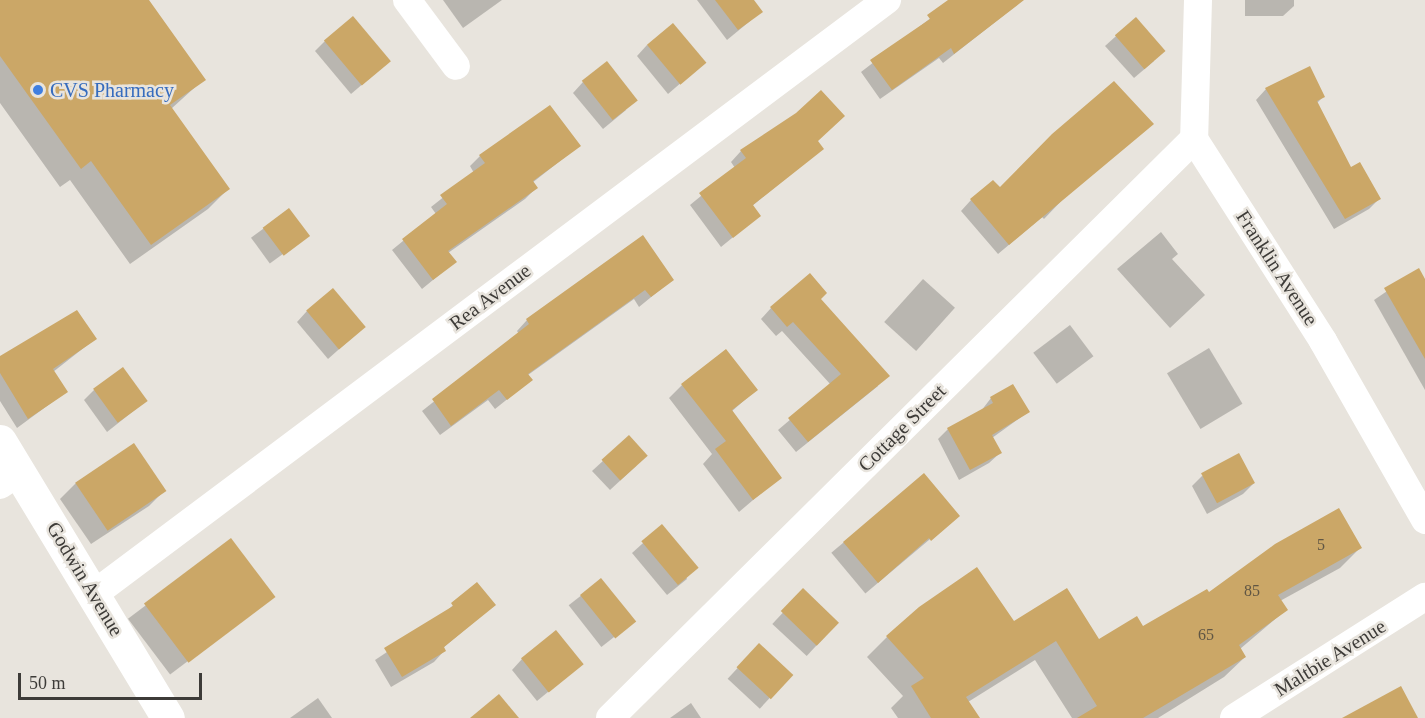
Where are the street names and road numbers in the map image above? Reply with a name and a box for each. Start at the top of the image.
street label: Franklin Avenue [1231,205,1323,331]
street label: Rea Avenue [444,258,536,336]
street label: Cottage Street [853,379,951,477]
street label: Godwin Avenue [41,517,129,641]
street label: Maltbie Avenue [1269,614,1391,702]

